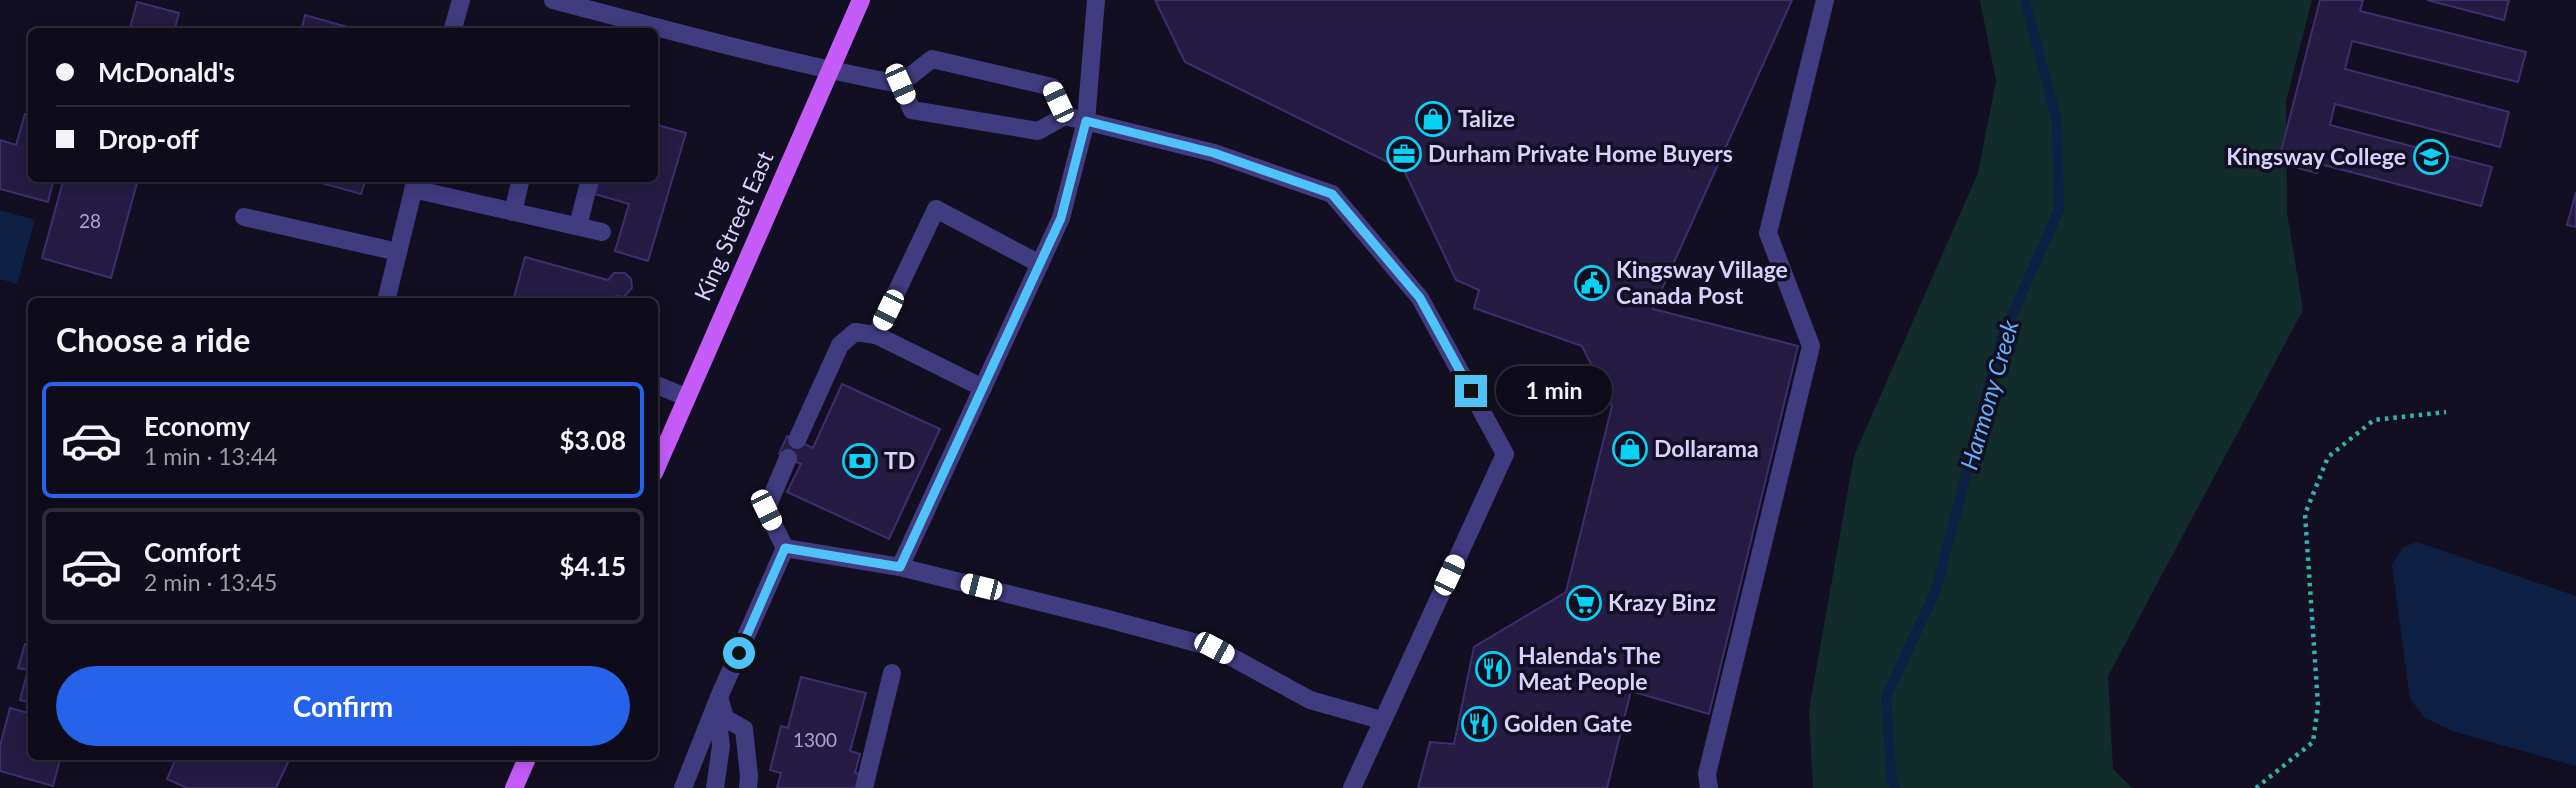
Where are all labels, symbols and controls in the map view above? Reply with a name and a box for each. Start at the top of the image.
text: McDonald's [98,56,235,88]
car [882,61,919,107]
car [1040,79,1077,125]
shop icon: Talize [1414,100,1452,138]
place label: Talize [1458,104,1515,132]
text: Drop-off [98,123,199,155]
office icon: Durham Private Home Buyers [1385,135,1423,173]
school or university icon: Kingsway College [2412,138,2450,176]
place label: Durham Private Home Buyers [1428,139,1733,167]
place label: Kingsway College [2226,142,2406,170]
street label: King Street East [688,146,779,305]
house number: 28 [79,209,101,232]
place label: Kingsway Village Canada Post [1616,255,1788,309]
public building icon: Kingsway Village Canada Post [1573,264,1611,302]
car [870,287,907,333]
water label: Harmony Creek [1953,316,2024,473]
text: Choose a ride [56,320,250,359]
callout: 1 min [1496,366,1611,416]
route end [1455,375,1487,407]
text: 1 min [1525,376,1583,404]
icon: car [60,409,123,472]
text: Economy [144,410,250,442]
text: $3.08 [560,424,626,456]
shop icon: Dollarama [1611,430,1649,468]
place label: Dollarama [1654,434,1759,462]
text: 1 min · 13:44 [144,442,277,470]
bank icon: TD [841,442,879,480]
place label: TD [884,446,915,474]
car [748,487,785,533]
icon: car [60,535,123,598]
text: Comfort [144,536,241,568]
text: $4.15 [560,550,626,582]
car [1431,552,1468,598]
text: 2 min · 13:45 [144,568,277,596]
car [959,572,1004,602]
supermarket icon: Krazy Binz [1565,584,1603,622]
place label: Krazy Binz [1608,588,1716,616]
car [1191,629,1238,667]
route start [723,637,755,669]
place label: Halenda's The Meat People [1518,641,1661,695]
restaurant icon: Halenda's The Meat People [1474,650,1512,688]
button: Confirm [56,666,630,746]
restaurant icon: Golden Gate [1460,705,1498,743]
place label: Golden Gate [1504,709,1632,737]
house number: 1300 [793,728,837,751]

